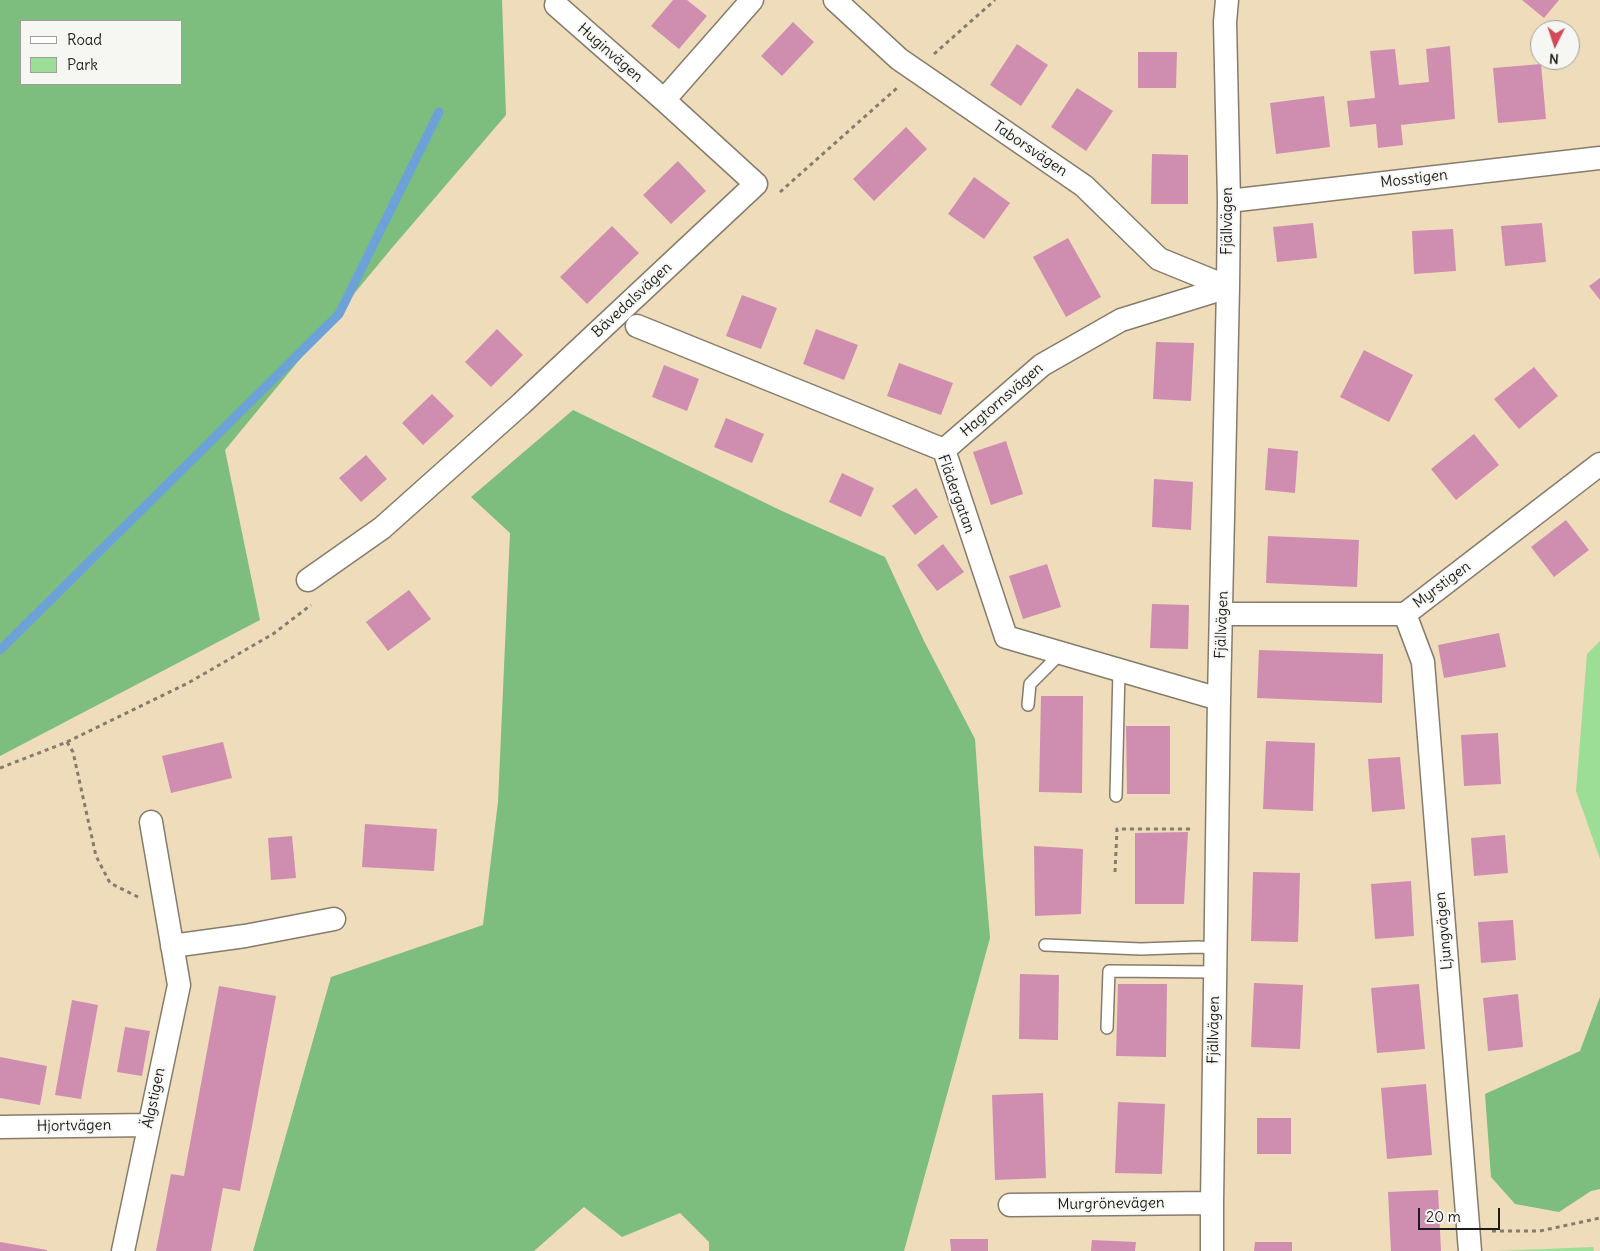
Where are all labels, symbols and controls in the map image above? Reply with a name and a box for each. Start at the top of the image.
legend [20,20,182,85]
street label: Huginvägen [574,20,646,86]
north arrow [1530,20,1580,70]
text: Road [67,30,102,49]
text: N [1549,50,1559,68]
text: Park [67,55,98,74]
street label: Taborsvägen [989,118,1071,180]
street label: Mosstigen [1379,166,1449,192]
street label: Fjällvägen [1219,187,1237,255]
street label: Bävedalsvägen [589,259,675,341]
street label: Hagtornsvägen [957,359,1047,441]
street label: Flädergatan [933,452,979,536]
street label: Myrstigen [1410,558,1474,612]
street label: Fjällvägen [1212,591,1232,659]
street label: Ljungvägen [1432,891,1456,971]
street label: Fjällvägen [1204,996,1224,1064]
street label: Älgstigen [139,1066,169,1130]
street label: Hjortvägen [37,1116,111,1136]
street label: Murgrönevägen [1057,1194,1165,1214]
scale bar [1420,1198,1502,1230]
text: 20 m [1426,1207,1461,1226]

